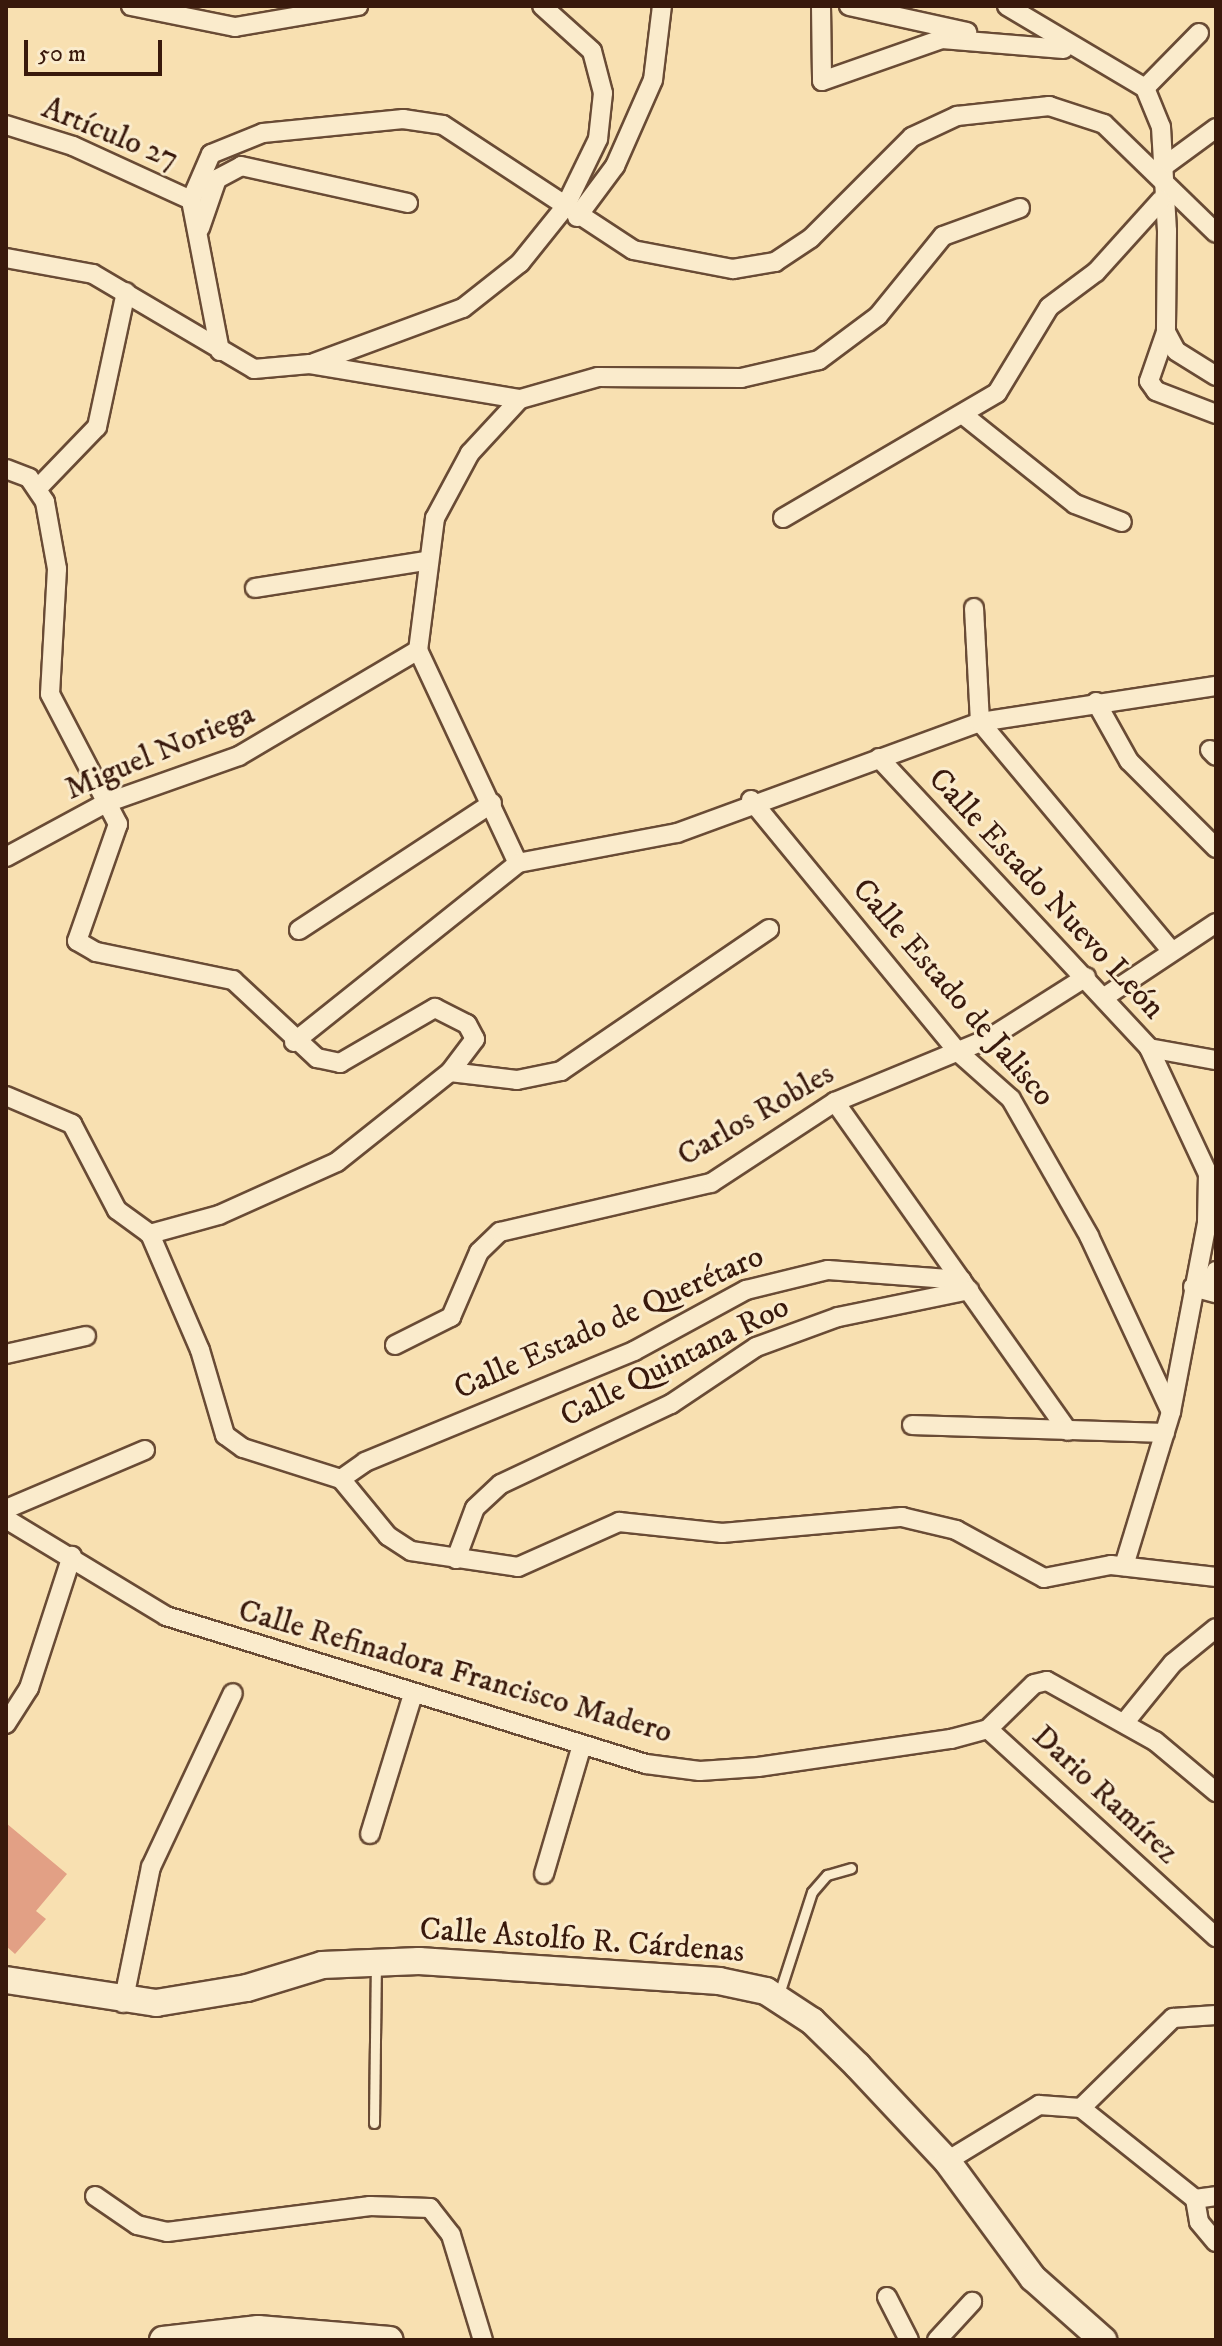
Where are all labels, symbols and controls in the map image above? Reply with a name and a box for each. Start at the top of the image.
scale bar [28,24,166,74]
text: 50 m [38,39,86,69]
street label: Artículo 27 [36,89,184,179]
street label: Miguel Noriega [60,695,260,809]
street label: Calle Estado Nuevo León [920,761,1172,1027]
street label: Calle Estado de Jalisco [844,871,1062,1115]
street label: Carlos Robles [671,1055,841,1175]
street label: Calle Estado de Querétaro [448,1237,770,1409]
street label: Calle Quintana Roo [554,1288,796,1436]
street label: Calle Refinadora Francisco Madero [234,1592,676,1752]
street label: Dario Ramírez [1024,1717,1186,1873]
street label: Calle Astolfo R. Cárdenas [418,1910,746,1972]

